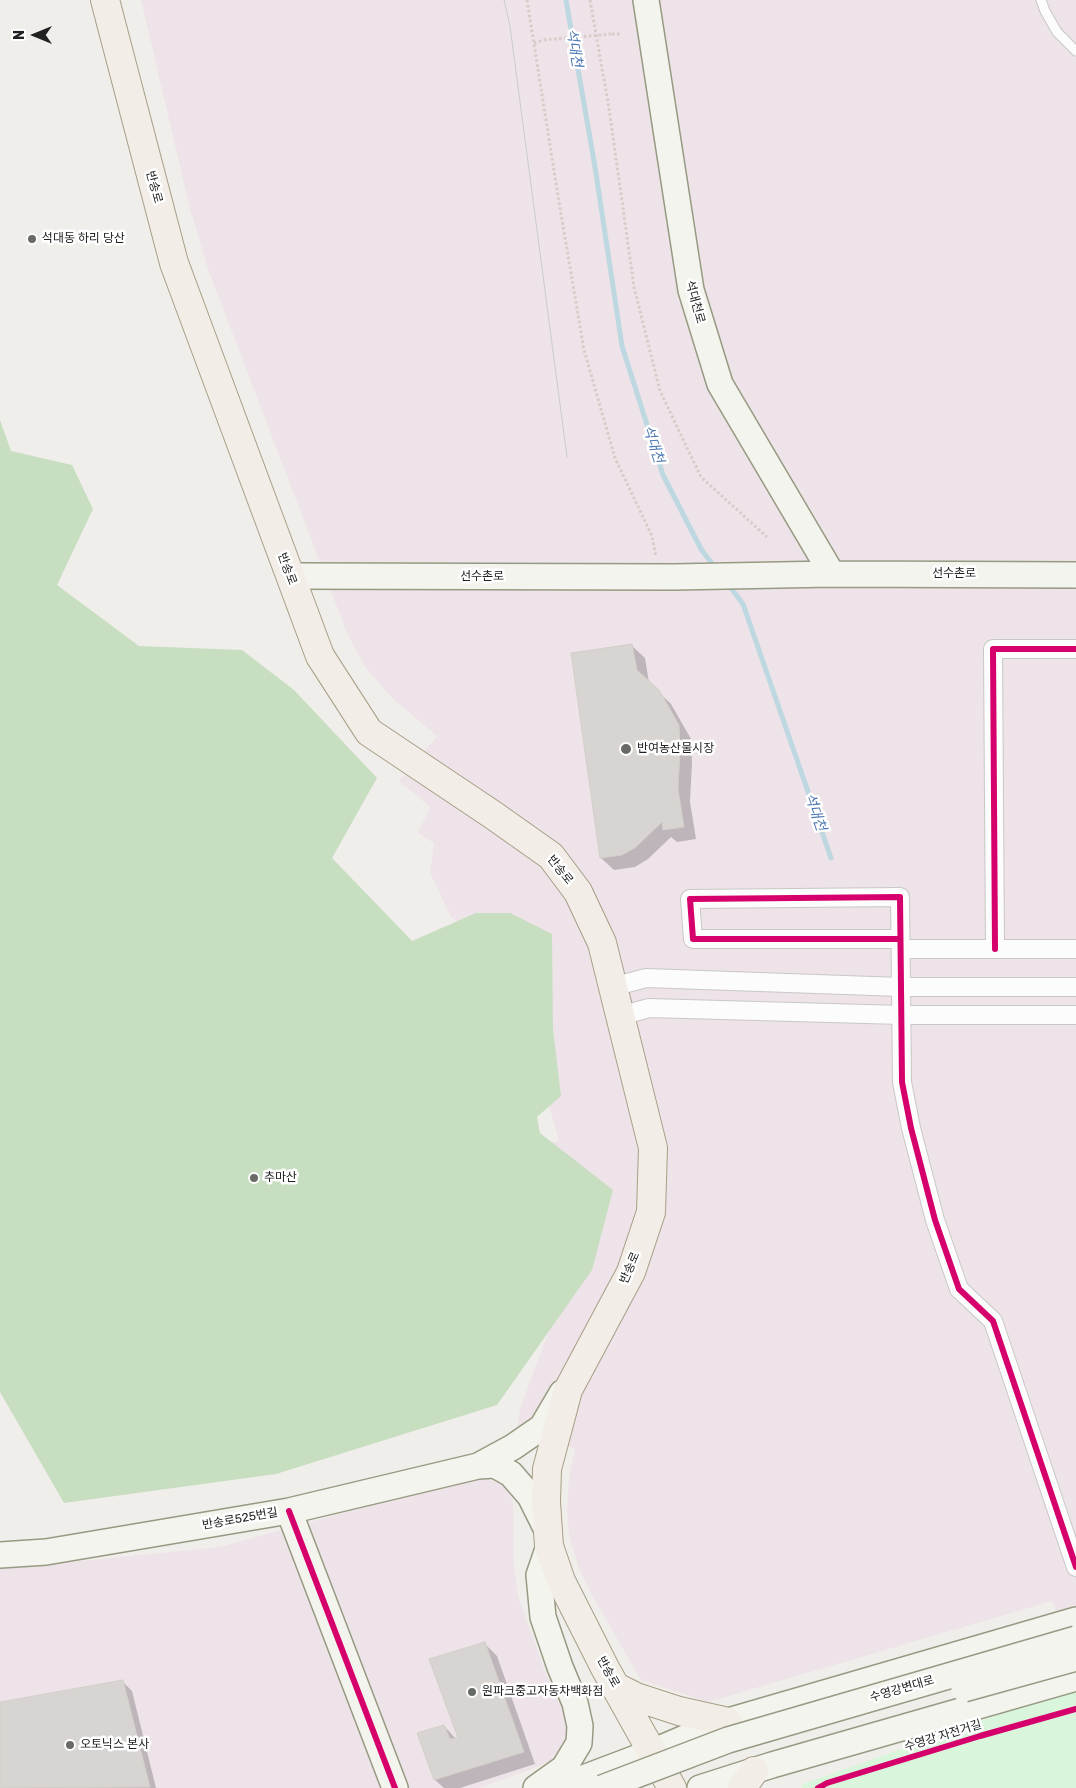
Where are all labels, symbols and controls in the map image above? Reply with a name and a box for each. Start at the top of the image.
north arrow [10,10,60,60]
water label: 석대천 [563,28,585,68]
text: N [11,30,28,40]
street label: 반송로 [143,169,165,205]
place label: 석대동 하리 당산 [42,232,125,246]
marker: 석대동 하리 당산 [26,233,38,245]
street label: 석대천로 [682,279,708,325]
water label: 석대천 [639,423,667,465]
street label: 반송로 [275,551,299,587]
street label: 선수촌로 [932,567,976,581]
street label: 선수촌로 [460,570,504,584]
marker: 반여농산물시장 [619,742,633,756]
place label: 반여농산물시장 [637,742,714,756]
water label: 석대천 [801,791,829,833]
street label: 반송로 [544,853,576,887]
place label: 추마산 [264,1171,297,1185]
marker: 추마산 [248,1172,260,1184]
street label: 반송로 [617,1250,643,1286]
street label: 반송로525번길 [201,1505,279,1533]
street label: 반송로 [594,1654,622,1690]
street label: 수영강변대로 [868,1673,936,1705]
place label: 원파크중고자동차백화점 [482,1685,603,1699]
marker: 원파크중고자동차백화점 [466,1686,478,1698]
street label: 수영강 자전거길 [903,1717,983,1755]
place label: 오토닉스 본사 [80,1738,149,1752]
marker: 오토닉스 본사 [64,1739,76,1751]

